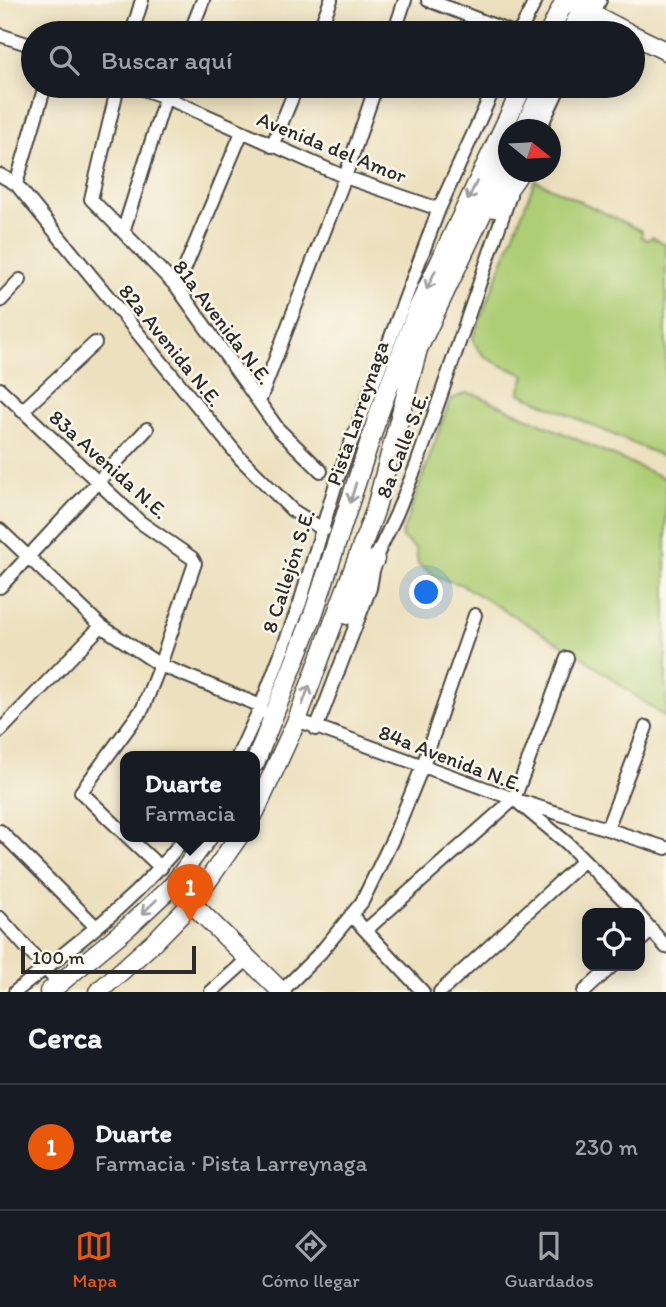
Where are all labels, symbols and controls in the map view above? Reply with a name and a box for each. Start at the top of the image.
search box [21,21,645,98]
icon: search [45,41,83,79]
text: Buscar aquí [101,44,232,76]
street label: Avenida del Amor [254,106,411,189]
north arrow [498,119,561,182]
one-way arrow [465,180,479,201]
street label: 81a Avenida N.E. [168,255,278,389]
one-way arrow [424,268,437,290]
street label: 82a Avenida N.E. [114,279,228,411]
street label: Pista Larreynaga [321,337,394,489]
street label: 8a Calle S.E. [370,388,434,502]
street label: 83a Avenida N.E. [44,404,174,524]
one-way arrow [346,481,359,504]
street label: 8 Callejón S.E. [256,506,320,636]
your location [409,575,443,609]
one-way arrow [301,684,313,706]
street label: 84a Avenida N.E. [375,719,527,797]
popup [120,751,260,842]
text: Duarte [145,767,222,799]
text: Farmacia [145,799,235,827]
pin: 1 [167,864,213,922]
one-way arrow [141,898,158,915]
map controls [582,908,645,971]
button: locate [582,908,645,971]
scale bar [21,943,196,975]
text: 100 m [32,946,84,969]
text: Cerca [28,1019,102,1056]
text: Duarte [95,1117,172,1149]
text: 1 [46,1133,56,1161]
text: 230 m [575,1133,638,1161]
text: Farmacia · Pista Larreynaga [95,1149,367,1177]
tab: Mapa [72,1227,117,1292]
tab: Cómo llegar [261,1227,360,1292]
tab: Guardados [505,1227,594,1292]

